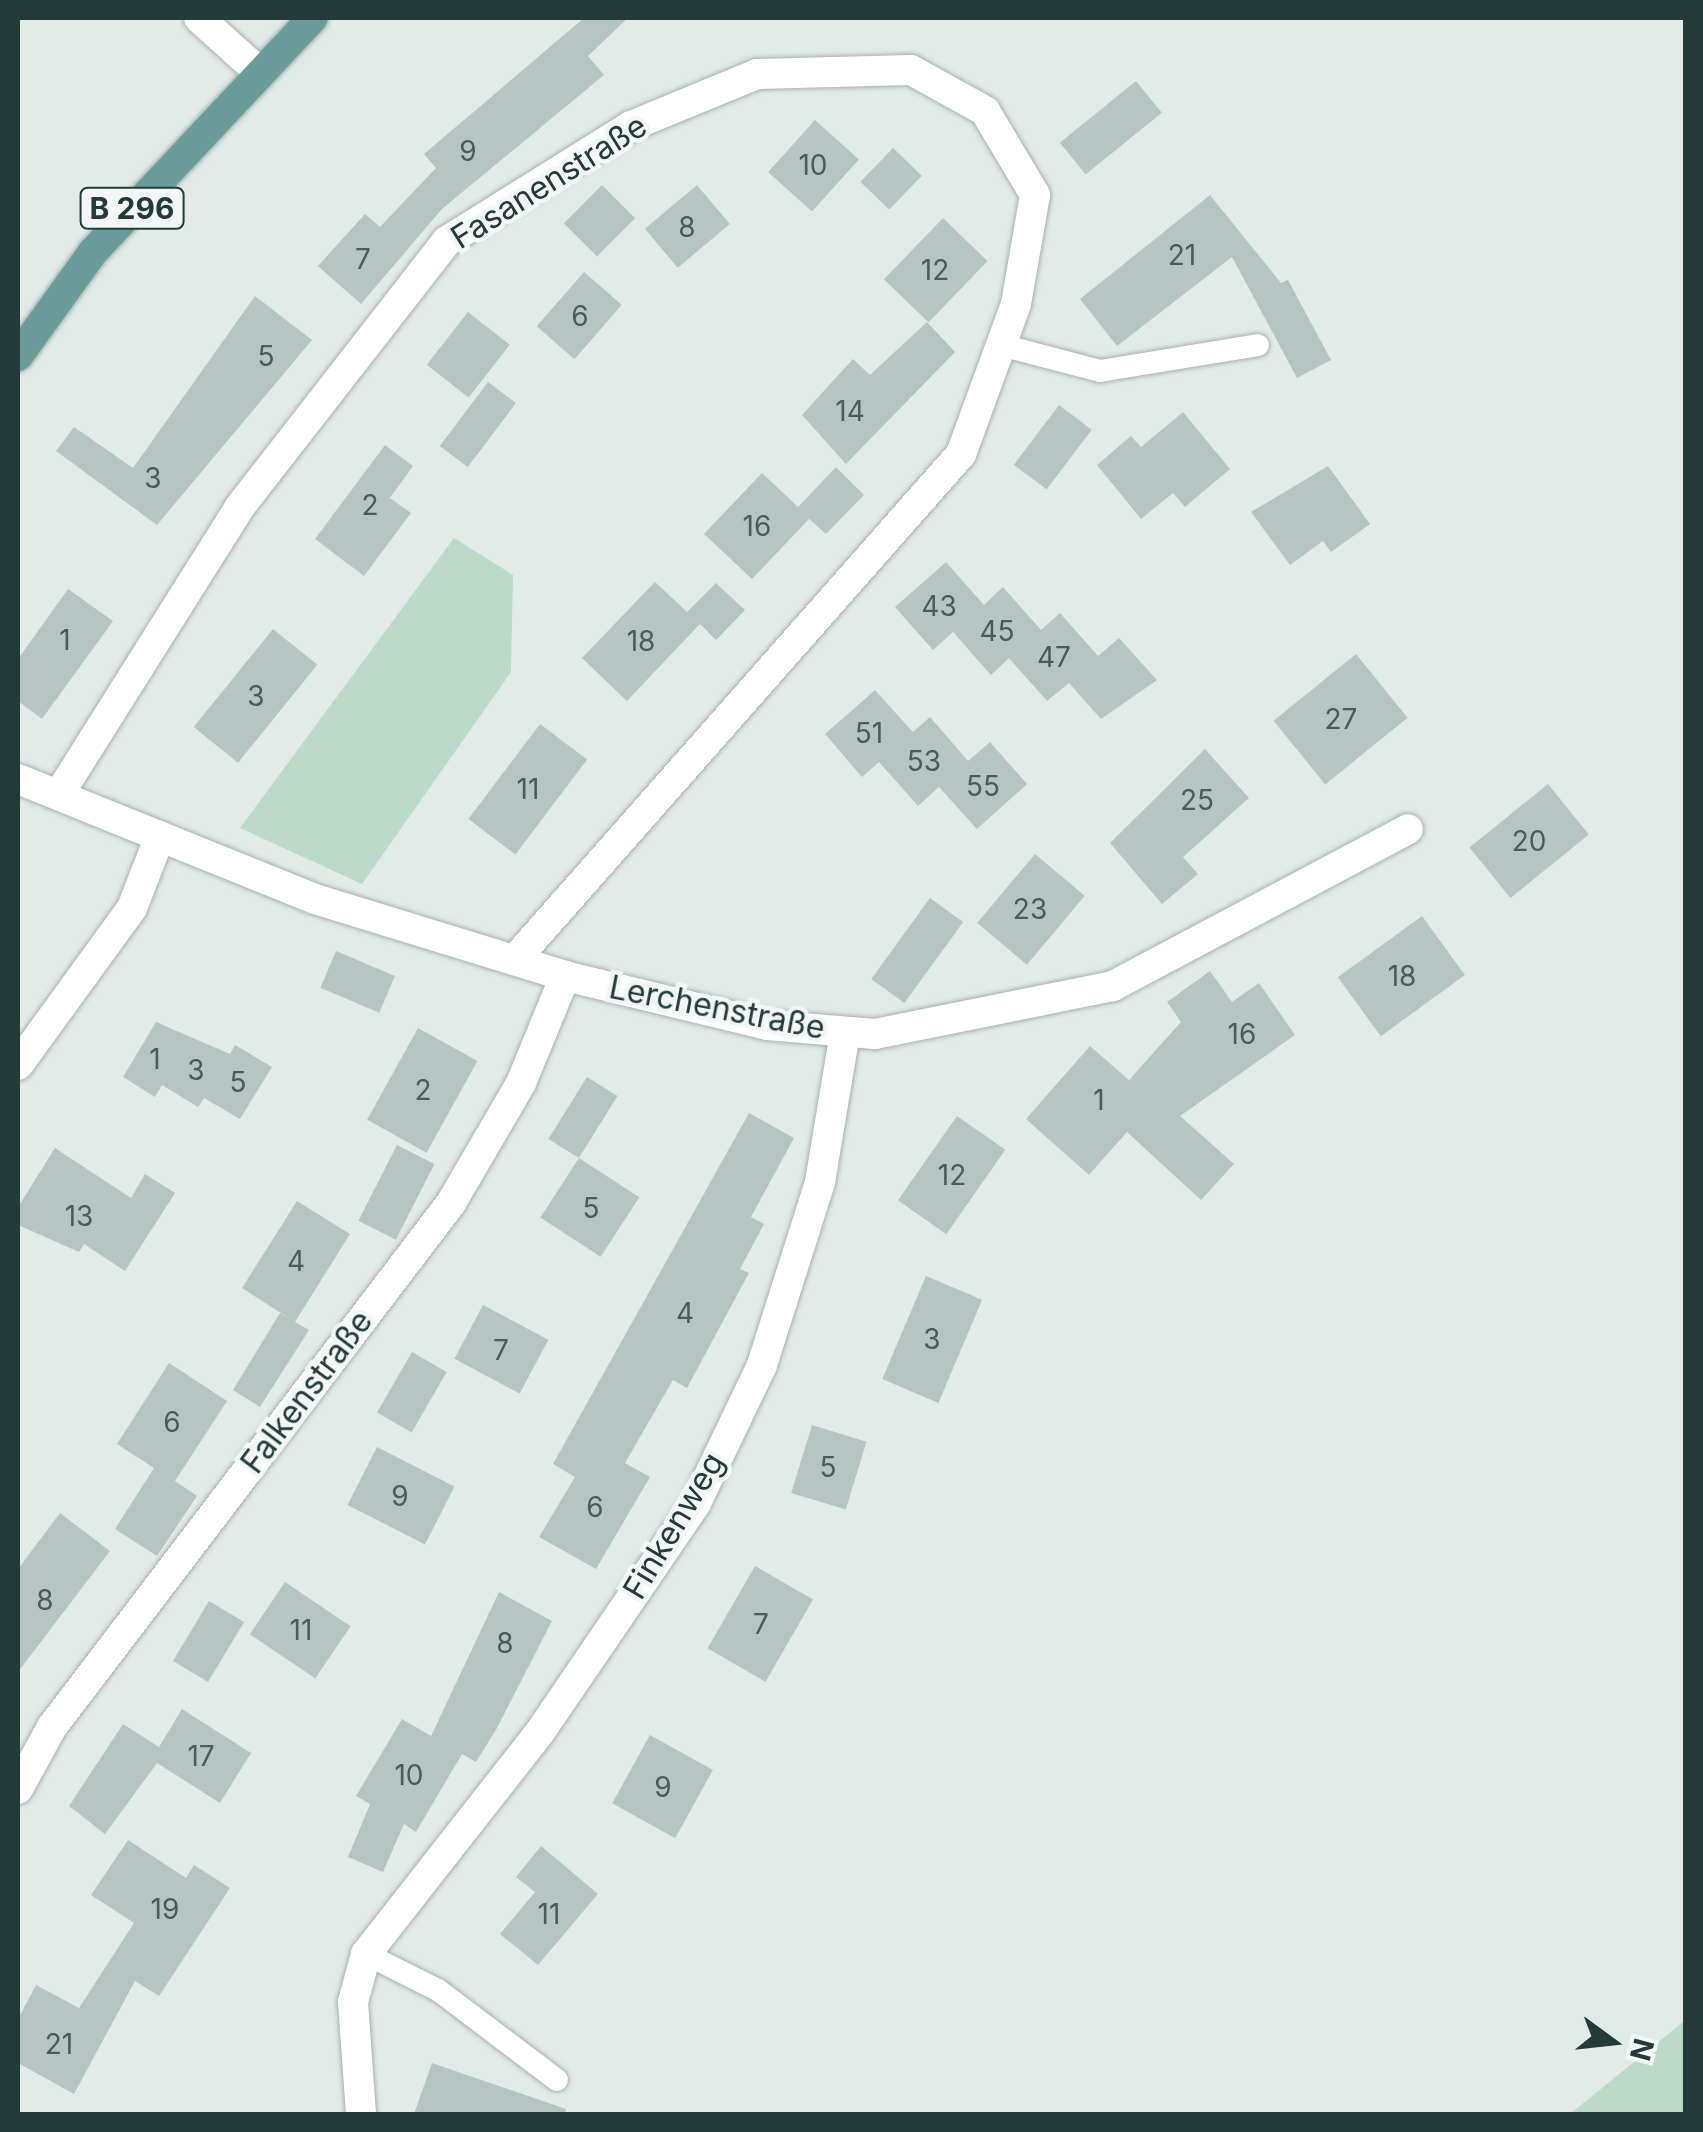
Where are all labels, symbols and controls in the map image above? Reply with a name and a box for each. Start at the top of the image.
street label: Fasanenstraße [444,107,654,257]
house number: 9 [459,134,477,168]
house number: 10 [798,148,828,182]
road number: B 296 [80,183,184,233]
house number: 8 [678,210,696,244]
house number: 21 [1168,238,1196,272]
house number: 7 [355,242,371,276]
house number: 12 [921,253,949,287]
house number: 6 [571,299,589,333]
house number: 5 [257,339,275,373]
house number: 14 [835,394,865,428]
house number: 3 [144,461,162,495]
house number: 2 [361,488,379,522]
house number: 16 [743,509,771,543]
house number: 43 [921,589,957,623]
house number: 45 [979,614,1015,648]
house number: 1 [59,623,71,657]
house number: 18 [627,624,655,658]
house number: 47 [1037,640,1071,674]
house number: 3 [247,679,265,713]
house number: 27 [1325,702,1357,736]
house number: 51 [855,716,883,750]
house number: 53 [907,744,941,778]
house number: 55 [966,769,1000,803]
house number: 11 [517,772,539,806]
house number: 25 [1180,783,1214,817]
house number: 20 [1512,824,1546,858]
house number: 23 [1013,892,1047,926]
house number: 18 [1388,959,1416,993]
street label: Lerchenstraße [606,968,828,1048]
house number: 16 [1228,1017,1256,1051]
house number: 1 [149,1042,161,1076]
house number: 3 [187,1053,205,1087]
house number: 5 [229,1065,247,1099]
house number: 2 [414,1073,432,1107]
house number: 1 [1093,1083,1105,1117]
house number: 12 [938,1158,966,1192]
house number: 5 [582,1191,600,1225]
house number: 13 [65,1199,93,1233]
house number: 4 [287,1244,305,1278]
house number: 4 [676,1296,694,1330]
street label: Falkenstraße [233,1303,381,1481]
house number: 3 [923,1322,941,1356]
house number: 7 [493,1333,509,1367]
house number: 6 [163,1405,181,1439]
street label: Finkenweg [615,1446,733,1606]
house number: 5 [819,1450,837,1484]
house number: 9 [391,1479,409,1513]
house number: 6 [586,1490,604,1524]
house number: 8 [36,1583,54,1617]
house number: 7 [753,1607,769,1641]
house number: 11 [290,1613,312,1647]
house number: 8 [496,1626,514,1660]
house number: 17 [187,1739,215,1773]
house number: 10 [394,1758,424,1792]
house number: 9 [654,1770,672,1804]
house number: 19 [151,1892,179,1926]
house number: 11 [538,1897,560,1931]
north arrow [1563,1992,1663,2092]
house number: 21 [45,2027,73,2061]
text: N [1623,2035,1661,2064]

